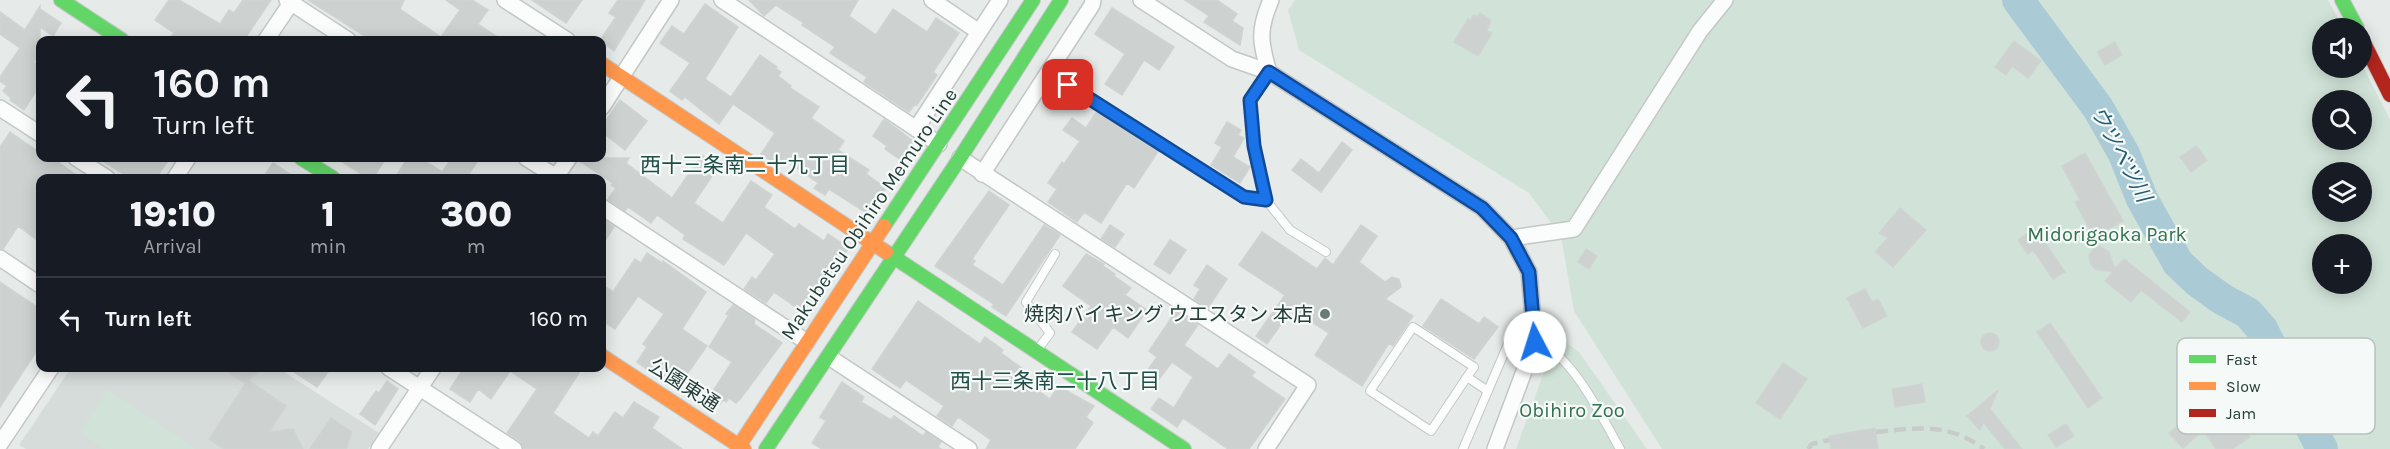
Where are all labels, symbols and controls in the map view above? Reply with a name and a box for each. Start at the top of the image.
map controls [2312,18,2372,294]
button: sound [2312,18,2372,78]
text: 160 m [153,58,271,108]
pin [1042,59,1093,110]
icon: left [54,60,132,138]
icon: arrive [1051,68,1084,101]
street label: Makubetsu Obihiro Memuro Line [776,84,962,344]
button: search [2312,90,2372,150]
water label: ウツベツ川 [2086,102,2157,208]
text: Turn left [153,109,254,141]
district label: 西十三条南二十九丁目 [640,153,850,177]
button: layers [2312,162,2372,222]
text: 19:10 [130,193,216,235]
text: 1 [321,193,335,235]
text: 300 [440,193,512,235]
park label: Midorigaoka Park [2027,223,2187,246]
button: + [2312,234,2372,294]
text: Arrival [144,235,202,258]
text: min [310,235,346,258]
text: m [467,235,486,258]
icon: left [54,303,87,336]
place label: 焼肉バイキング ウエスタン 本店 [1024,303,1313,326]
text: Turn left [105,306,192,332]
text: 160 m [529,306,588,332]
marker: 焼肉バイキング ウエスタン 本店 [1318,307,1332,321]
position arrow [1503,310,1567,374]
legend [2177,338,2375,434]
text: Fast [2226,350,2257,369]
street label: 公園東通 [644,354,724,416]
district label: 西十三条南二十八丁目 [950,369,1160,393]
text: Slow [2226,377,2261,396]
park label: Obihiro Zoo [1519,399,1625,422]
text: Jam [2226,404,2256,423]

